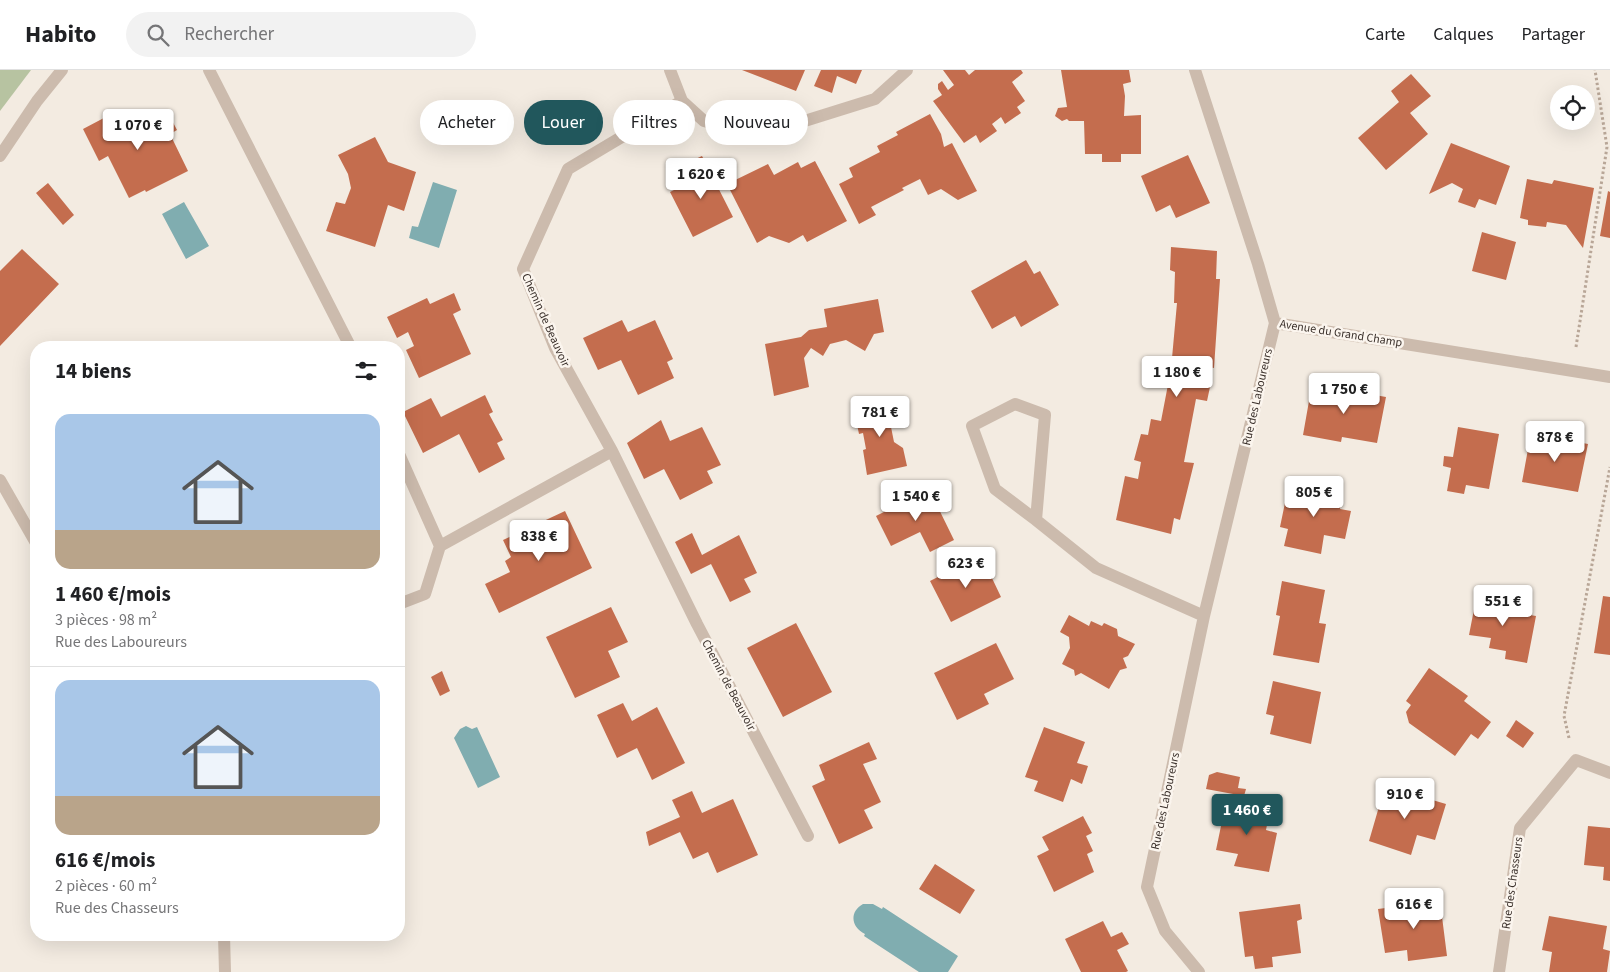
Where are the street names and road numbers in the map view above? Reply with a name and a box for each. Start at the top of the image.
street label: Chemin de Beauvoir [517,271,574,370]
street label: Avenue du Grand Champ [1278,315,1404,352]
street label: Rue des Laboureurs [1238,347,1277,447]
street label: Chemin de Beauvoir [697,637,760,734]
street label: Rue des Laboureurs [1147,751,1184,851]
street label: Rue des Chasseurs [1498,836,1527,930]

